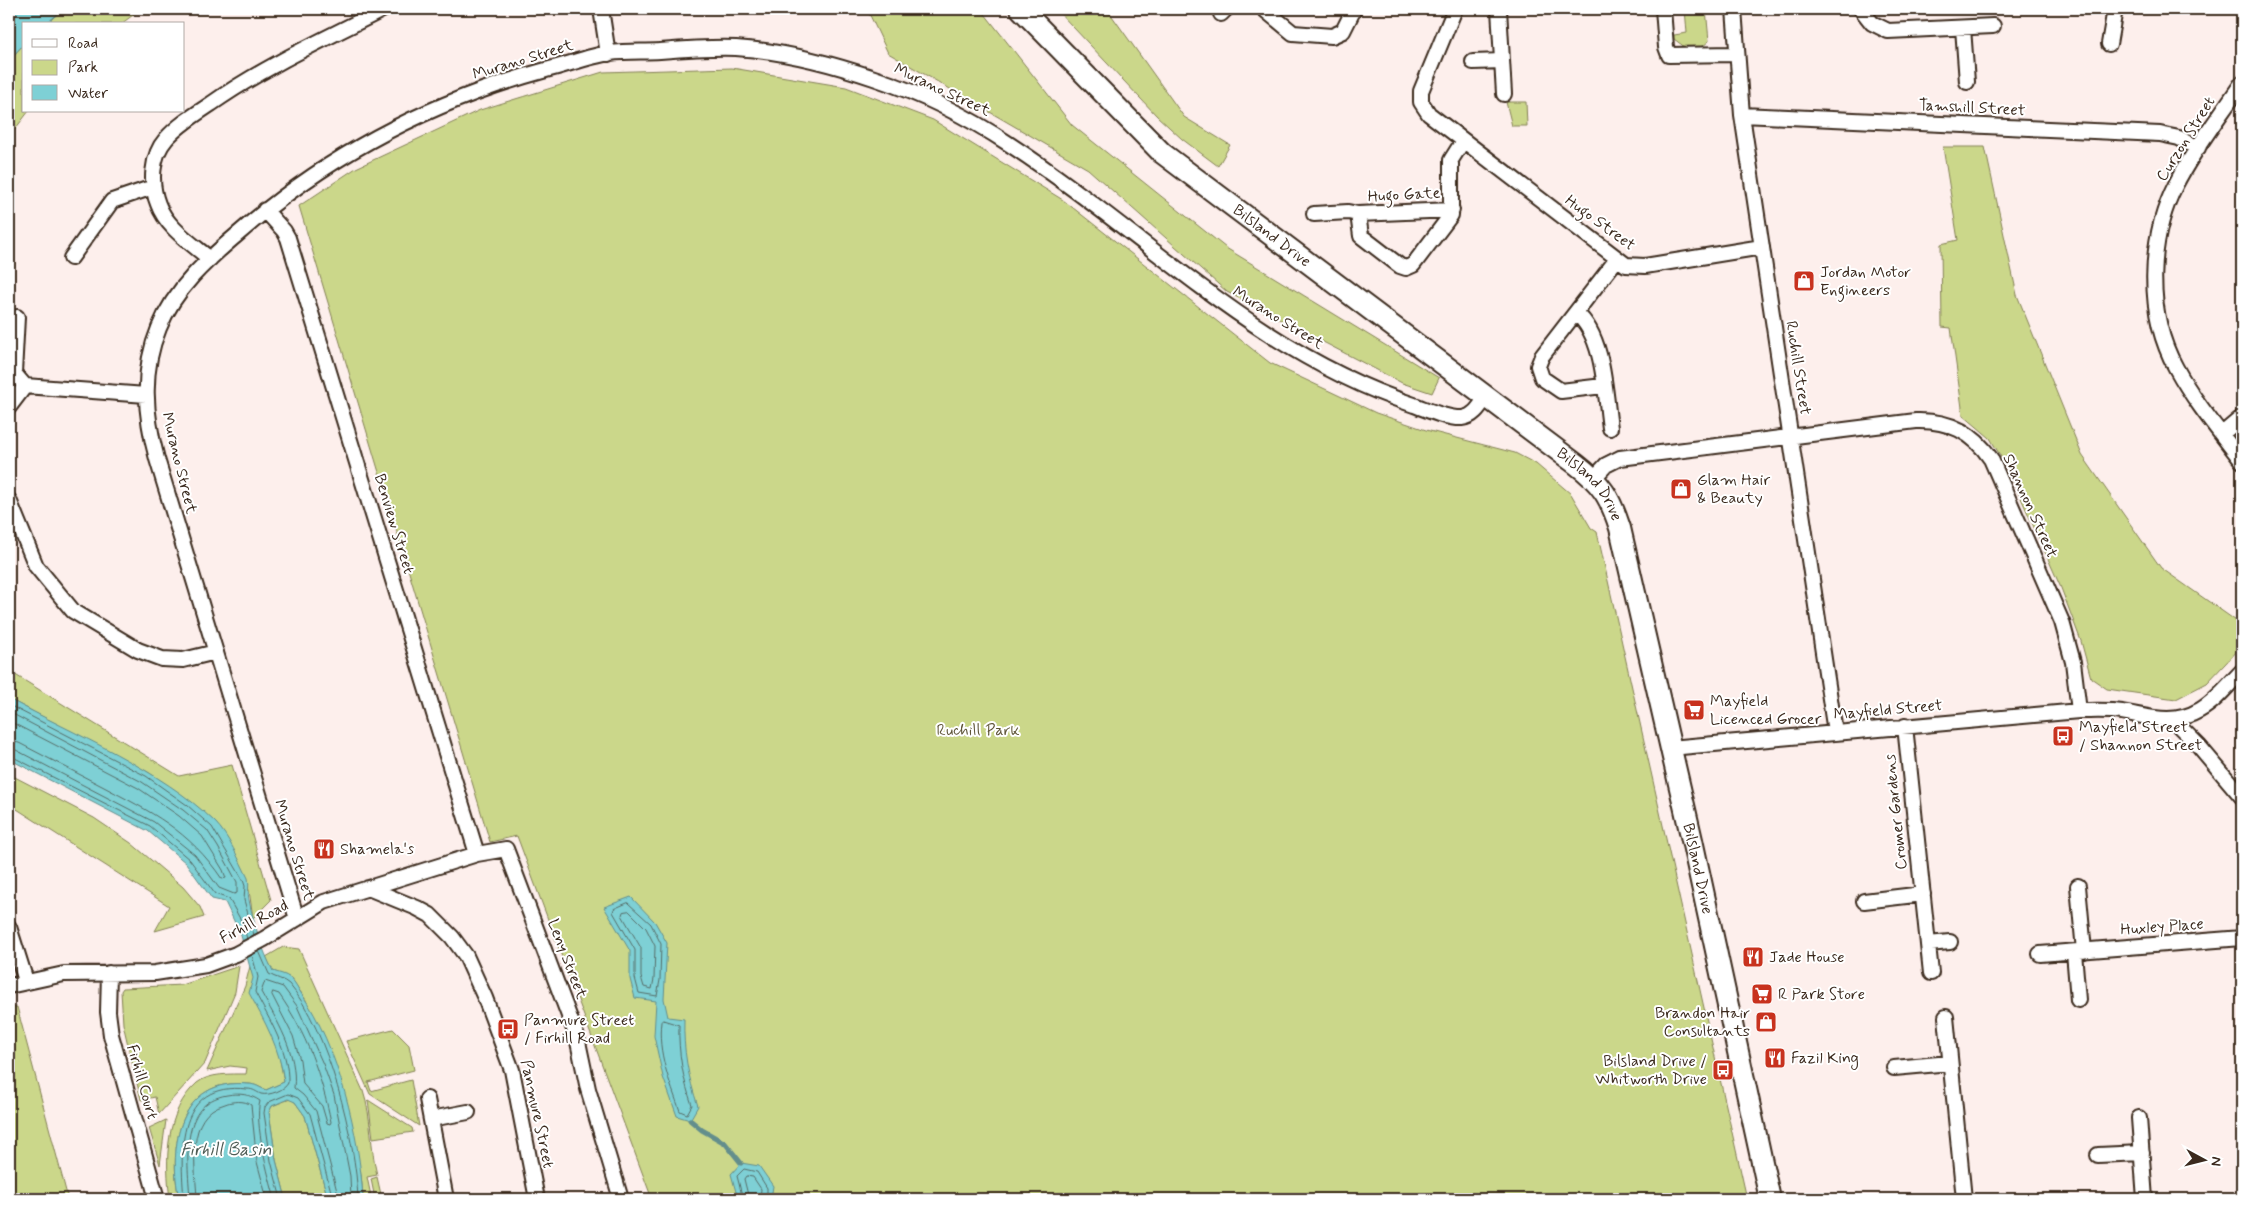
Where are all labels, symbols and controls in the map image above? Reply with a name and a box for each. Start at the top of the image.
legend [22,22,185,112]
text: Road [68,34,98,54]
street label: Murano Street [470,35,576,85]
text: Park [68,58,98,78]
street label: Murano Street [890,59,994,122]
text: Water [68,84,108,104]
street label: Curzon Street [2152,93,2220,185]
street label: Tamshill Street [1918,95,2026,121]
street label: Hugo Gate [1367,183,1441,208]
street label: Hugo Street [1560,190,1640,257]
street label: Bilsland Drive [1229,199,1315,272]
place label: Jordan Motor Engineers [1820,262,1911,302]
shop icon: Jordan Motor Engineers [1792,269,1816,293]
street label: Murano Street [1228,282,1328,355]
street label: Ruchill Street [1780,320,1816,417]
street label: Murano Street [156,410,202,517]
street label: Bilsland Drive [1552,443,1627,524]
street label: Shannon Street [1998,451,2063,562]
place label: Glam Hair & Beauty [1697,470,1770,509]
street label: Benview Street [369,471,419,577]
shop icon: Glam Hair & Beauty [1669,477,1693,501]
place label: Mayfield Licenced Grocer [1710,691,1822,730]
street label: Mayfield Street [1833,695,1944,725]
supermarket icon: Mayfield Licenced Grocer [1682,698,1706,722]
place label: Mayfield Street / Shannon Street [2079,717,2203,756]
park label: Ruchill Park [937,720,1019,741]
bus stop icon: Mayfield Street / Shannon Street [2051,724,2075,748]
street label: Cromer Gardens [1879,753,1913,871]
street label: Murano Street [269,797,319,903]
street label: Bilsland Drive [1678,821,1718,916]
restaurant icon: Shamela's [312,837,336,861]
place label: Shamela's [340,839,414,860]
street label: Firhill Road [216,895,292,949]
street label: Huxley Place [2120,914,2204,940]
street label: Leny Street [542,916,592,1002]
restaurant icon: Jade House [1741,945,1765,969]
place label: Jade House [1769,947,1845,968]
supermarket icon: R Park Store [1750,982,1774,1006]
place label: R Park Store [1778,984,1865,1005]
place label: Brandon Hair Consultants [1655,1003,1750,1042]
place label: Panmure Street / Firhill Road [524,1010,634,1049]
shop icon: Brandon Hair Consultants [1754,1010,1778,1034]
bus stop icon: Panmure Street / Firhill Road [496,1017,520,1041]
street label: Firhill Court [121,1042,163,1122]
restaurant icon: Fazil King [1763,1046,1787,1070]
place label: Fazil King [1791,1048,1859,1070]
place label: Bilsland Drive / Whitworth Drive [1595,1051,1707,1090]
street label: Panmure Street [515,1058,559,1170]
bus stop icon: Bilsland Drive / Whitworth Drive [1711,1058,1735,1082]
north arrow [2178,1136,2228,1186]
water label: Firhill Basin [180,1138,272,1162]
text: N [2206,1156,2225,1167]

